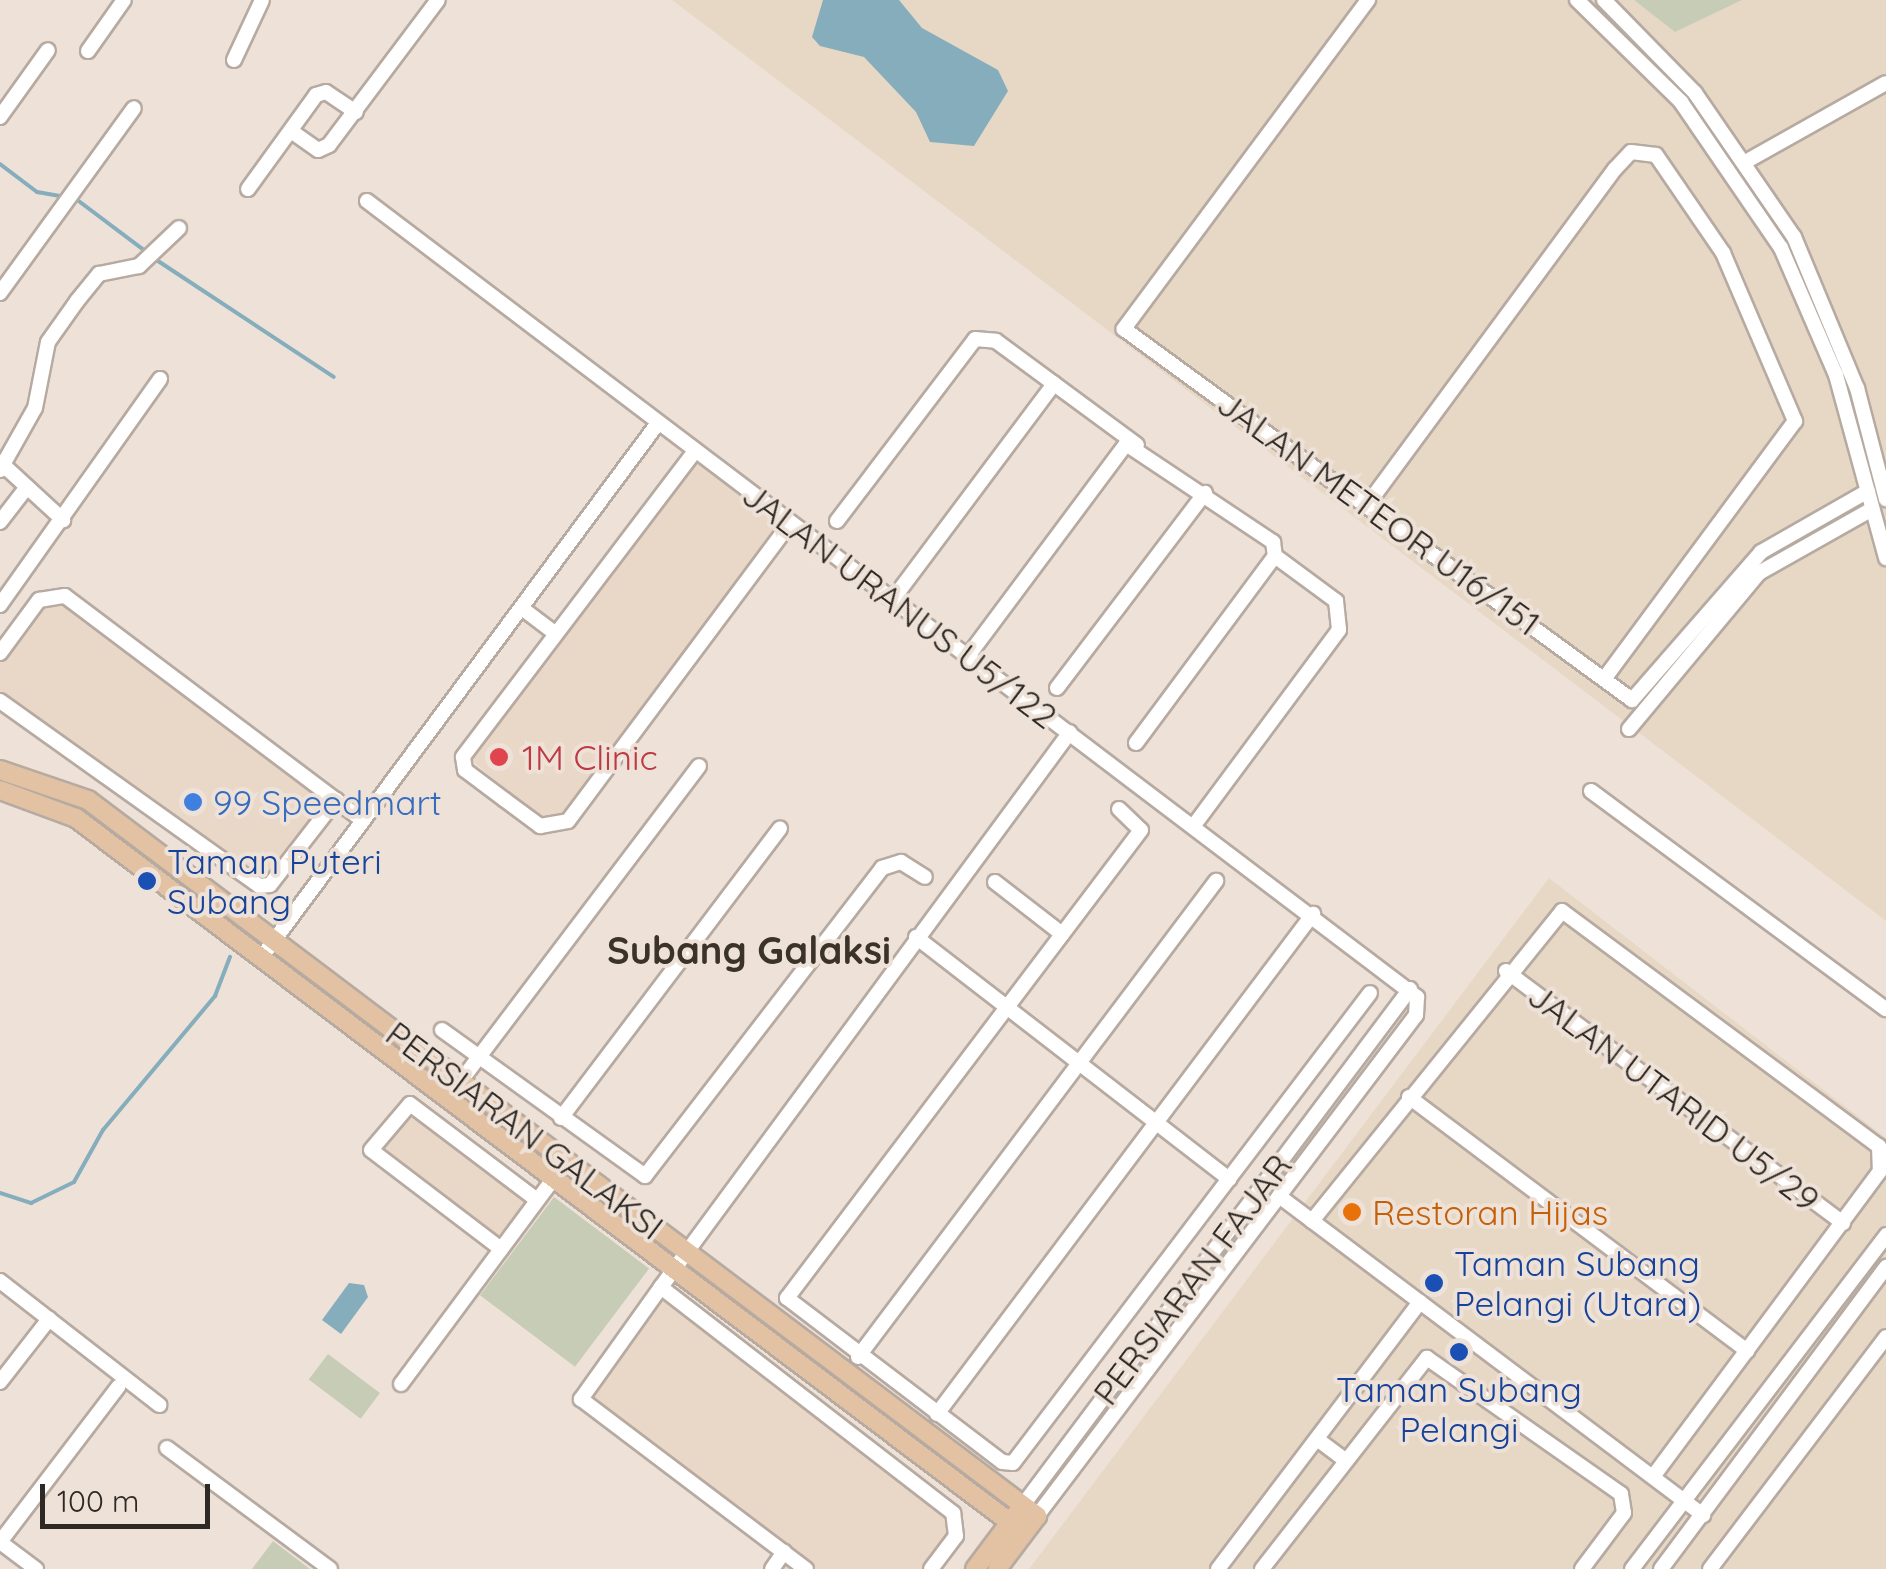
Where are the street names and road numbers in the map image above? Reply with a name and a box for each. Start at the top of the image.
street label: JALAN METEOR U16/151 [1210,382,1548,644]
street label: JALAN URANUS U5/122 [734,473,1066,737]
street label: JALAN UTARID U5/29 [1520,974,1828,1220]
street label: PERSIARAN GALAKSI [378,1012,672,1248]
street label: PERSIARAN FAJAR [1084,1145,1300,1413]

